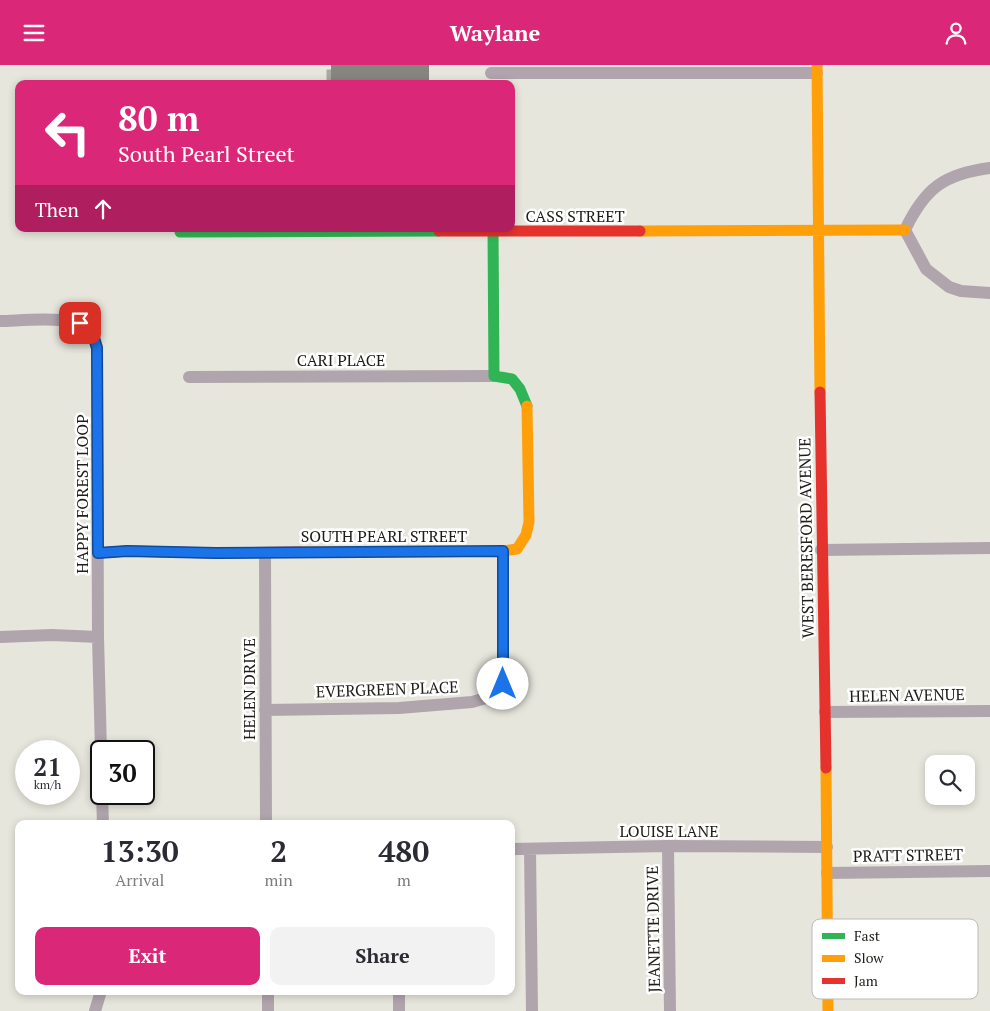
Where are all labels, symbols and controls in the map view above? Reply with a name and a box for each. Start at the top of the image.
text: Waylane [450,18,540,47]
icon: menu [20,19,48,47]
icon: person [942,19,970,47]
text: 80 m [118,95,199,141]
icon: left [35,100,100,165]
text: South Pearl Street [118,139,295,168]
icon: ahead [89,195,117,223]
text: Then [35,197,79,222]
street label: CASS STREET [525,205,625,227]
pin [59,302,101,344]
icon: arrive [66,309,94,337]
street label: CARI PLACE [297,349,385,371]
street label: HAPPY FOREST LOOP [71,414,93,574]
street label: WEST BERESFORD AVENUE [793,437,819,639]
street label: SOUTH PEARL STREET [301,525,467,547]
street label: HELEN DRIVE [238,638,260,740]
position arrow [476,657,528,709]
street label: EVERGREEN PLACE [315,676,459,702]
street label: HELEN AVENUE [849,683,965,707]
speed limit sign: 30 [90,740,155,805]
text: 21 [33,750,62,783]
map controls [925,755,975,805]
button: search [925,755,975,805]
text: km/h [34,777,61,792]
street label: LOUISE LANE [619,820,719,842]
text: 13:30 [101,831,179,871]
text: 2 [270,831,287,871]
text: 480 [378,831,429,871]
street label: PRATT STREET [853,843,963,867]
street label: JEANETTE DRIVE [641,865,665,993]
text: Arrival [115,869,164,891]
text: min [265,869,293,891]
text: m [397,869,411,891]
legend [812,919,978,999]
text: Fast [854,926,881,945]
button: Exit [35,927,260,985]
button: Share [270,927,495,985]
text: Slow [854,948,884,967]
text: Jam [854,971,878,990]

